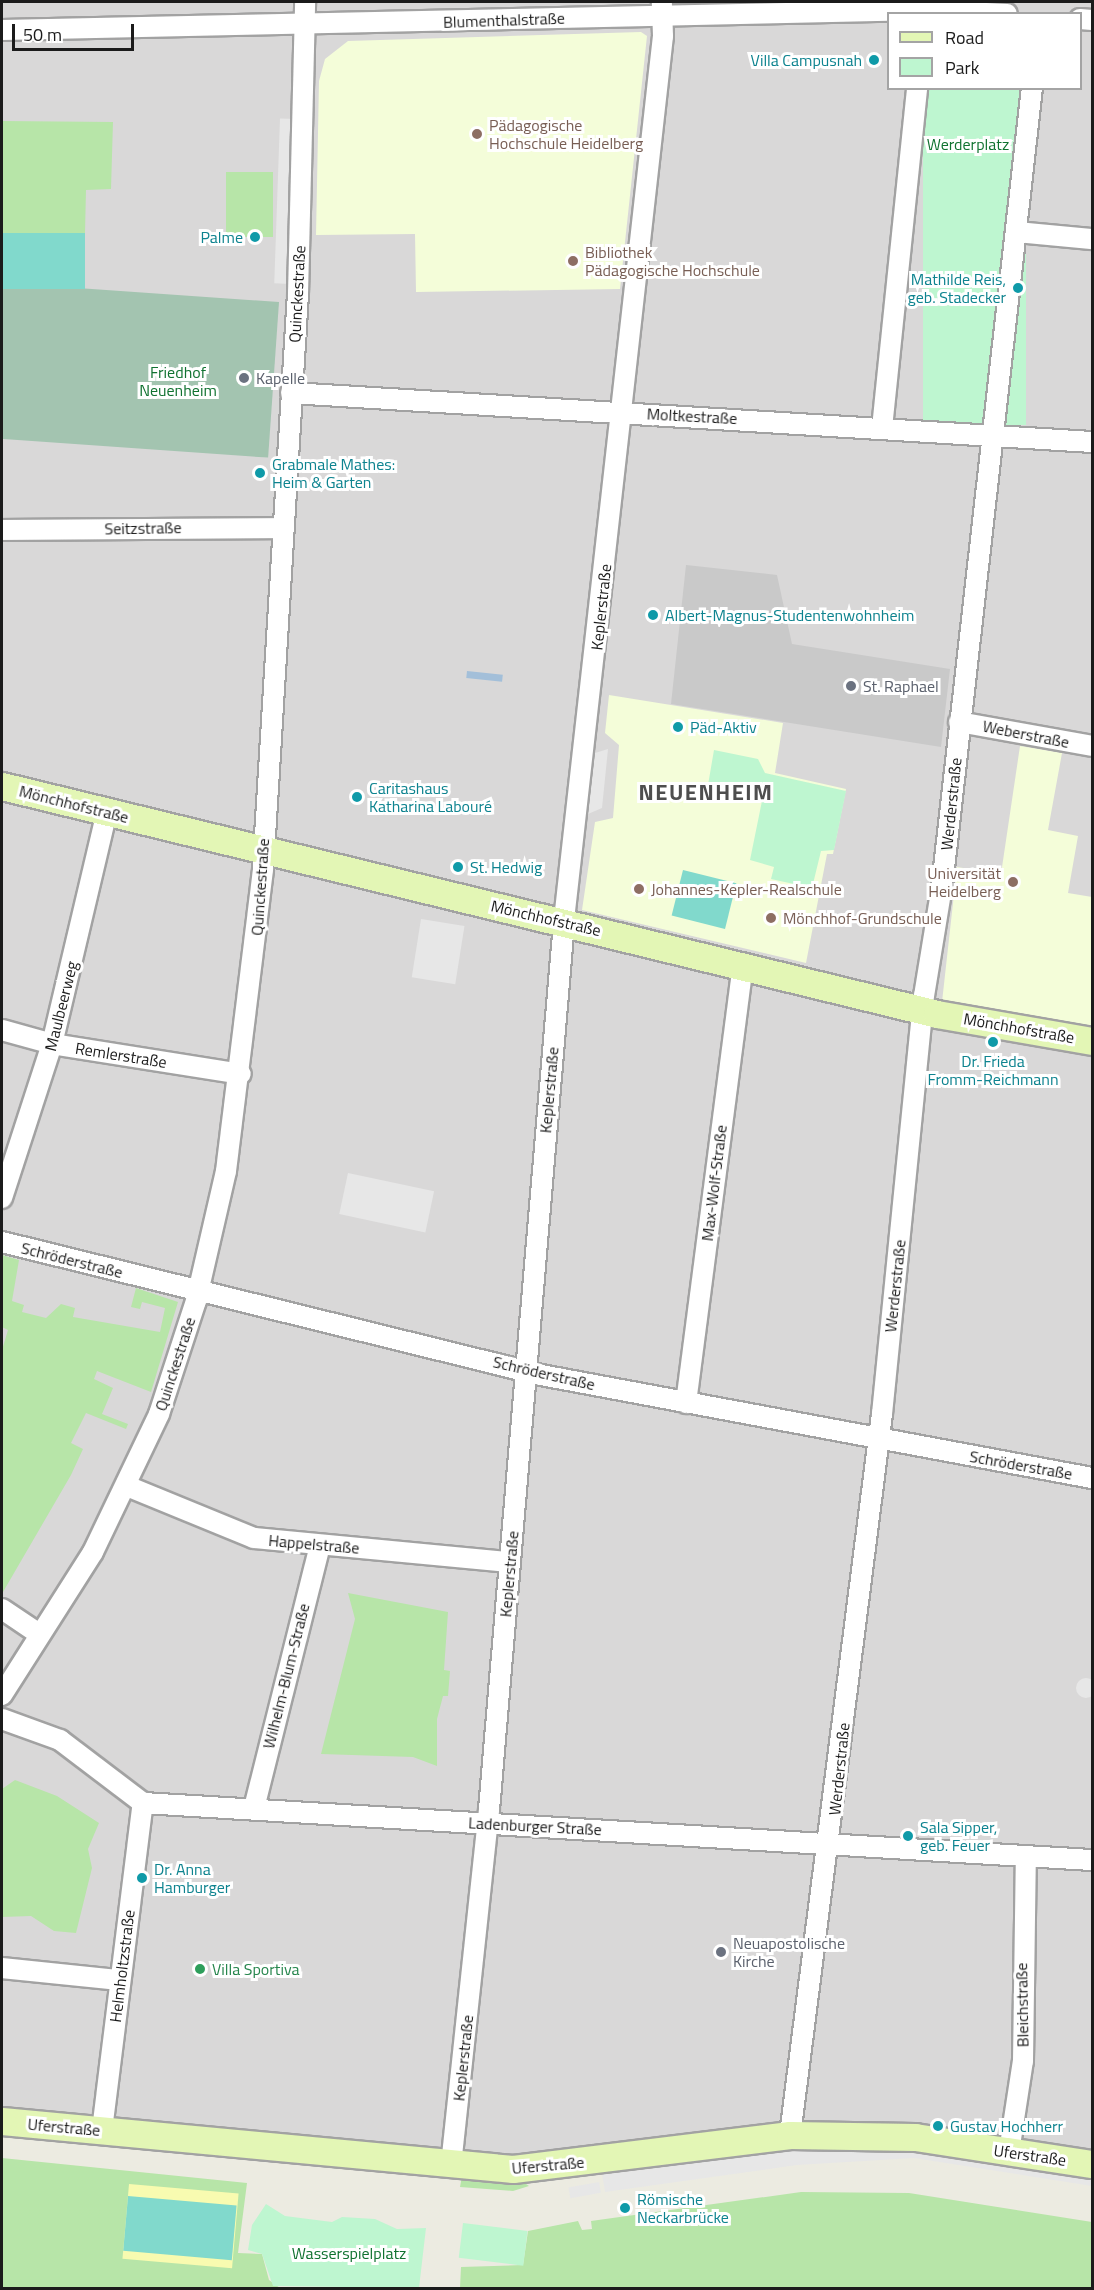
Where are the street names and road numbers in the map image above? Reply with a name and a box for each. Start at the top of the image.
street label: Blumenthalstraße [443,8,565,32]
street label: Quinckestraße [285,245,309,343]
street label: Moltkestraße [646,404,738,428]
street label: Seitzstraße [104,518,182,538]
street label: Keplerstraße [587,563,615,651]
street label: Weberstraße [981,716,1071,752]
street label: Werderstraße [937,757,965,851]
street label: Mönchhofstraße [17,781,131,827]
street label: Quinckestraße [247,838,273,936]
street label: Mönchhofstraße [489,896,603,940]
street label: Maulbeerweg [41,959,81,1053]
street label: Mönchhofstraße [962,1009,1076,1047]
street label: Remlerstraße [74,1038,168,1072]
street label: Keplerstraße [536,1046,562,1134]
street label: Max-Wolf-Straße [697,1124,731,1242]
street label: Schröderstraße [19,1238,125,1282]
street label: Werderstraße [881,1239,909,1333]
street label: Quinckestraße [151,1315,199,1413]
street label: Schröderstraße [491,1352,597,1394]
street label: Schröderstraße [968,1447,1074,1483]
street label: Happelstraße [268,1530,360,1558]
street label: Keplerstraße [496,1530,522,1618]
street label: Wilhelm-Blum-Straße [259,1601,313,1751]
street label: Werderstraße [825,1722,853,1816]
street label: Ladenburger Straße [468,1813,602,1839]
street label: Helmholtzstraße [106,1909,138,2023]
street label: Bleichstraße [1012,1963,1032,2047]
street label: Keplerstraße [449,2014,477,2102]
street label: Uferstraße [27,2114,101,2140]
street label: Uferstraße [993,2140,1067,2170]
street label: Uferstraße [511,2152,585,2178]

